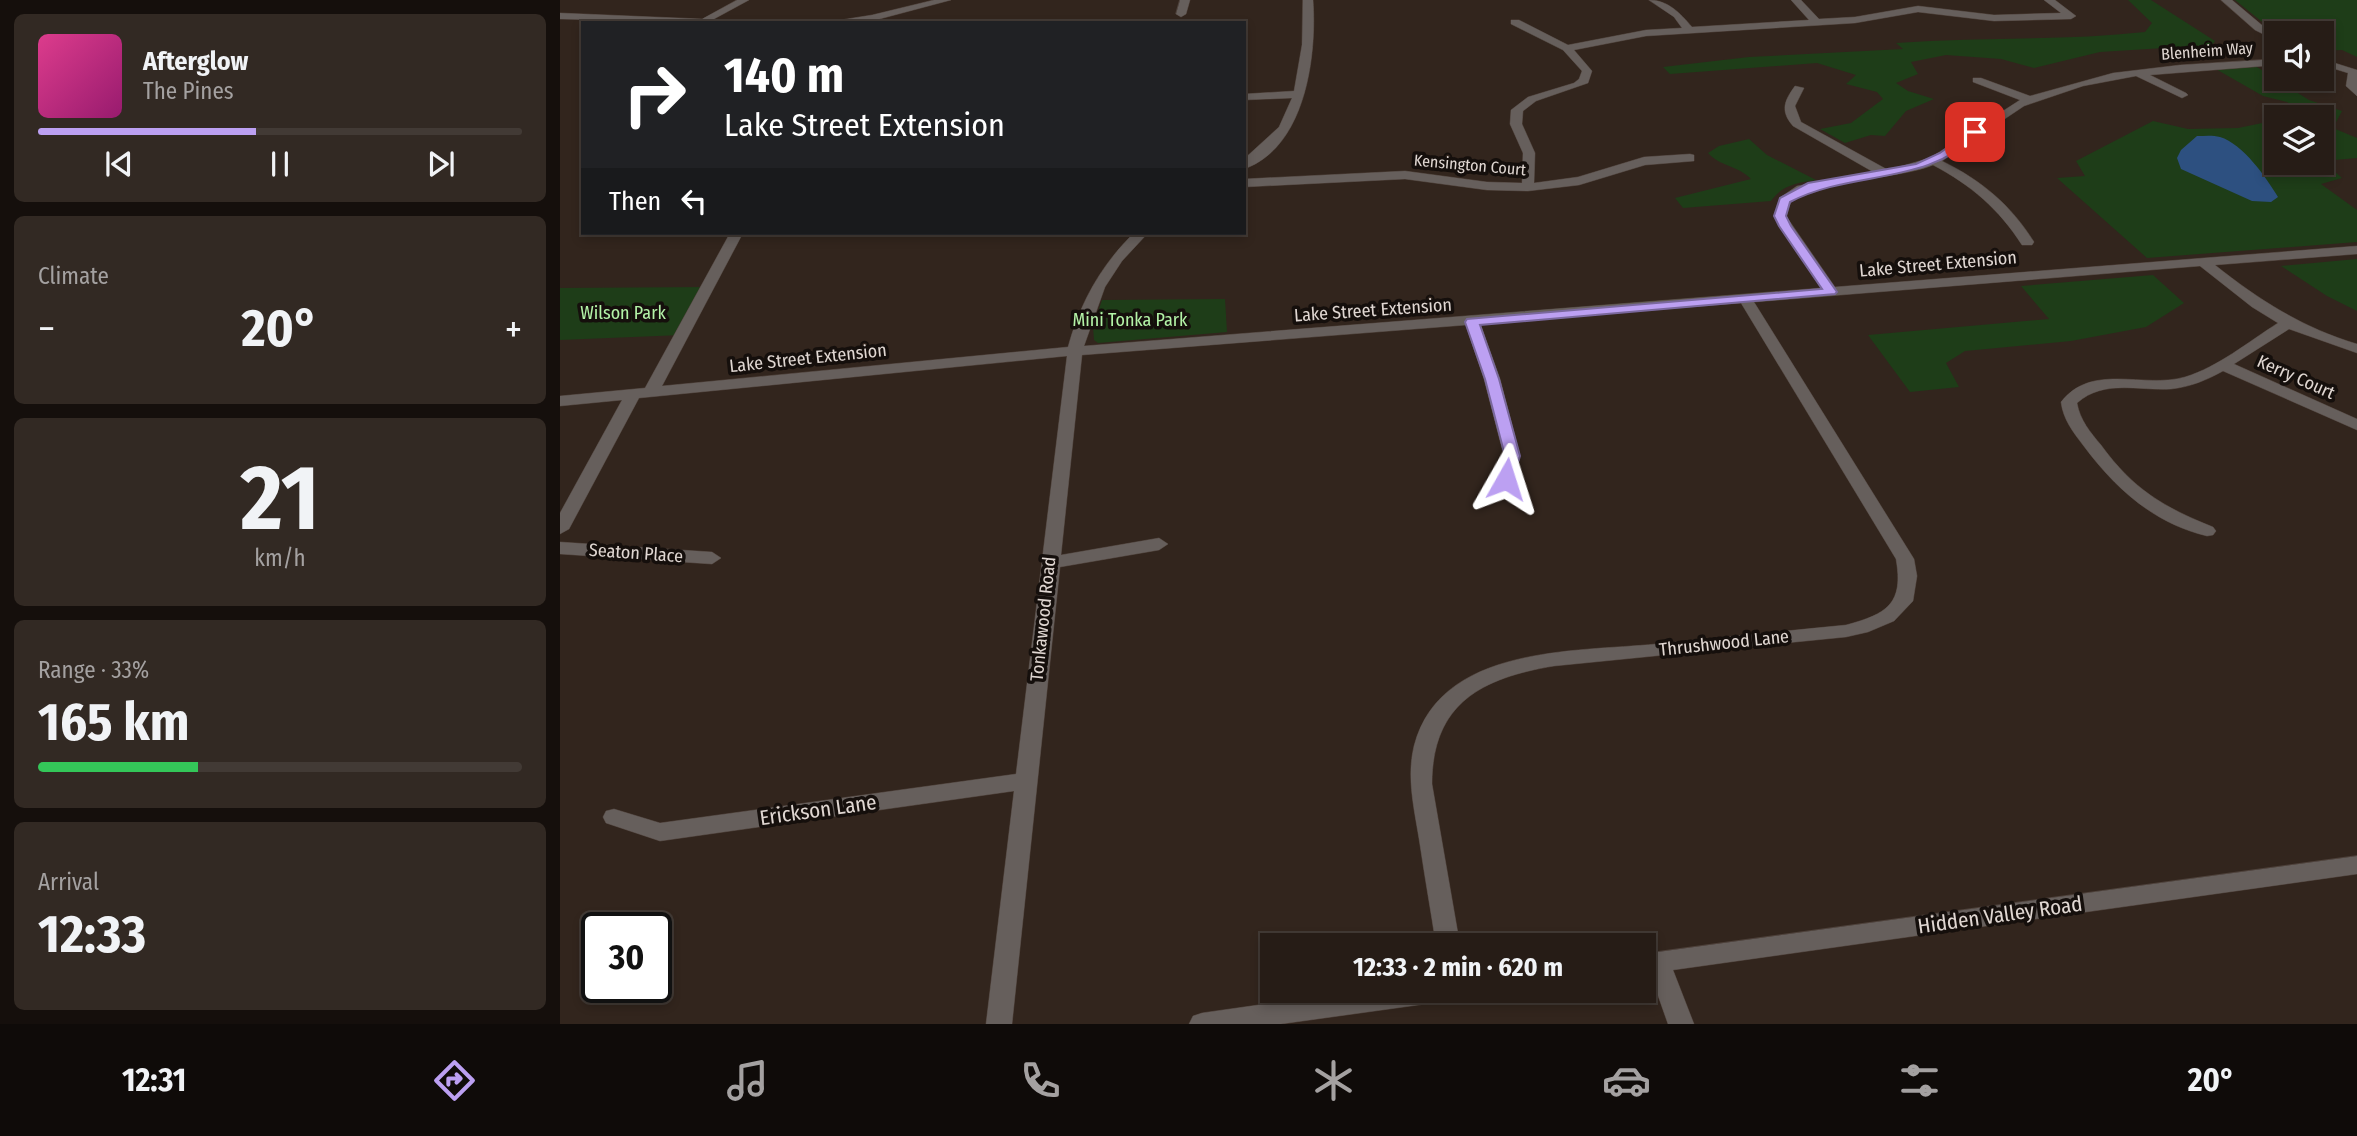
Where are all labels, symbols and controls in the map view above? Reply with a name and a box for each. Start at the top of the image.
map controls [2264,21,2334,175]
button: sound [2264,21,2334,91]
street label: Blenheim Way [2160,38,2254,64]
text: Afterglow [143,46,248,77]
text: 140 m [724,46,844,105]
icon: right [609,49,700,140]
text: The Pines [143,77,234,105]
pin [1945,102,2005,162]
button: layers [2264,105,2334,175]
text: Lake Street Extension [724,106,1005,144]
icon: arrive [1956,113,1994,151]
icon: previous [100,145,138,183]
icon: pause [261,145,299,183]
icon: next [422,145,460,183]
street label: Kensington Court [1413,151,1528,179]
icon: left [675,182,713,220]
text: Then [609,186,661,217]
street label: Lake Street Extension [1858,246,2018,282]
text: Climate [38,262,109,290]
street label: Lake Street Extension [1293,294,1453,326]
text: 20° [242,297,318,360]
park label: Wilson Park [580,302,666,324]
text: − [38,306,55,352]
text: + [505,306,522,352]
park label: Mini Tonka Park [1072,309,1188,331]
street label: Lake Street Extension [728,339,888,377]
street label: Kerry Court [2254,350,2338,404]
position arrow [1469,442,1543,516]
text: 21 [240,444,320,553]
street label: Seaton Place [588,539,684,567]
text: km/h [254,544,306,572]
street label: Tonkawood Road [1026,556,1060,682]
street label: Thrushwood Lane [1658,625,1790,661]
text: Range · 33% [38,656,149,684]
text: 165 km [38,691,189,754]
street label: Erickson Lane [758,789,878,831]
text: Arrival [38,868,99,896]
street label: Hidden Valley Road [1916,891,2084,939]
text: 12:33 [38,903,146,966]
speed limit sign: 30 [581,912,672,1003]
text: 12:33 · 2 min · 620 m [1353,952,1563,983]
icon: directions [430,1056,479,1105]
icon: music [723,1056,772,1105]
icon: phone [1016,1056,1065,1105]
icon: climate [1309,1056,1358,1105]
icon: car [1602,1056,1651,1105]
icon: filters [1895,1056,1944,1105]
text: 12:31 [122,1061,186,1099]
text: 20° [2188,1061,2235,1099]

